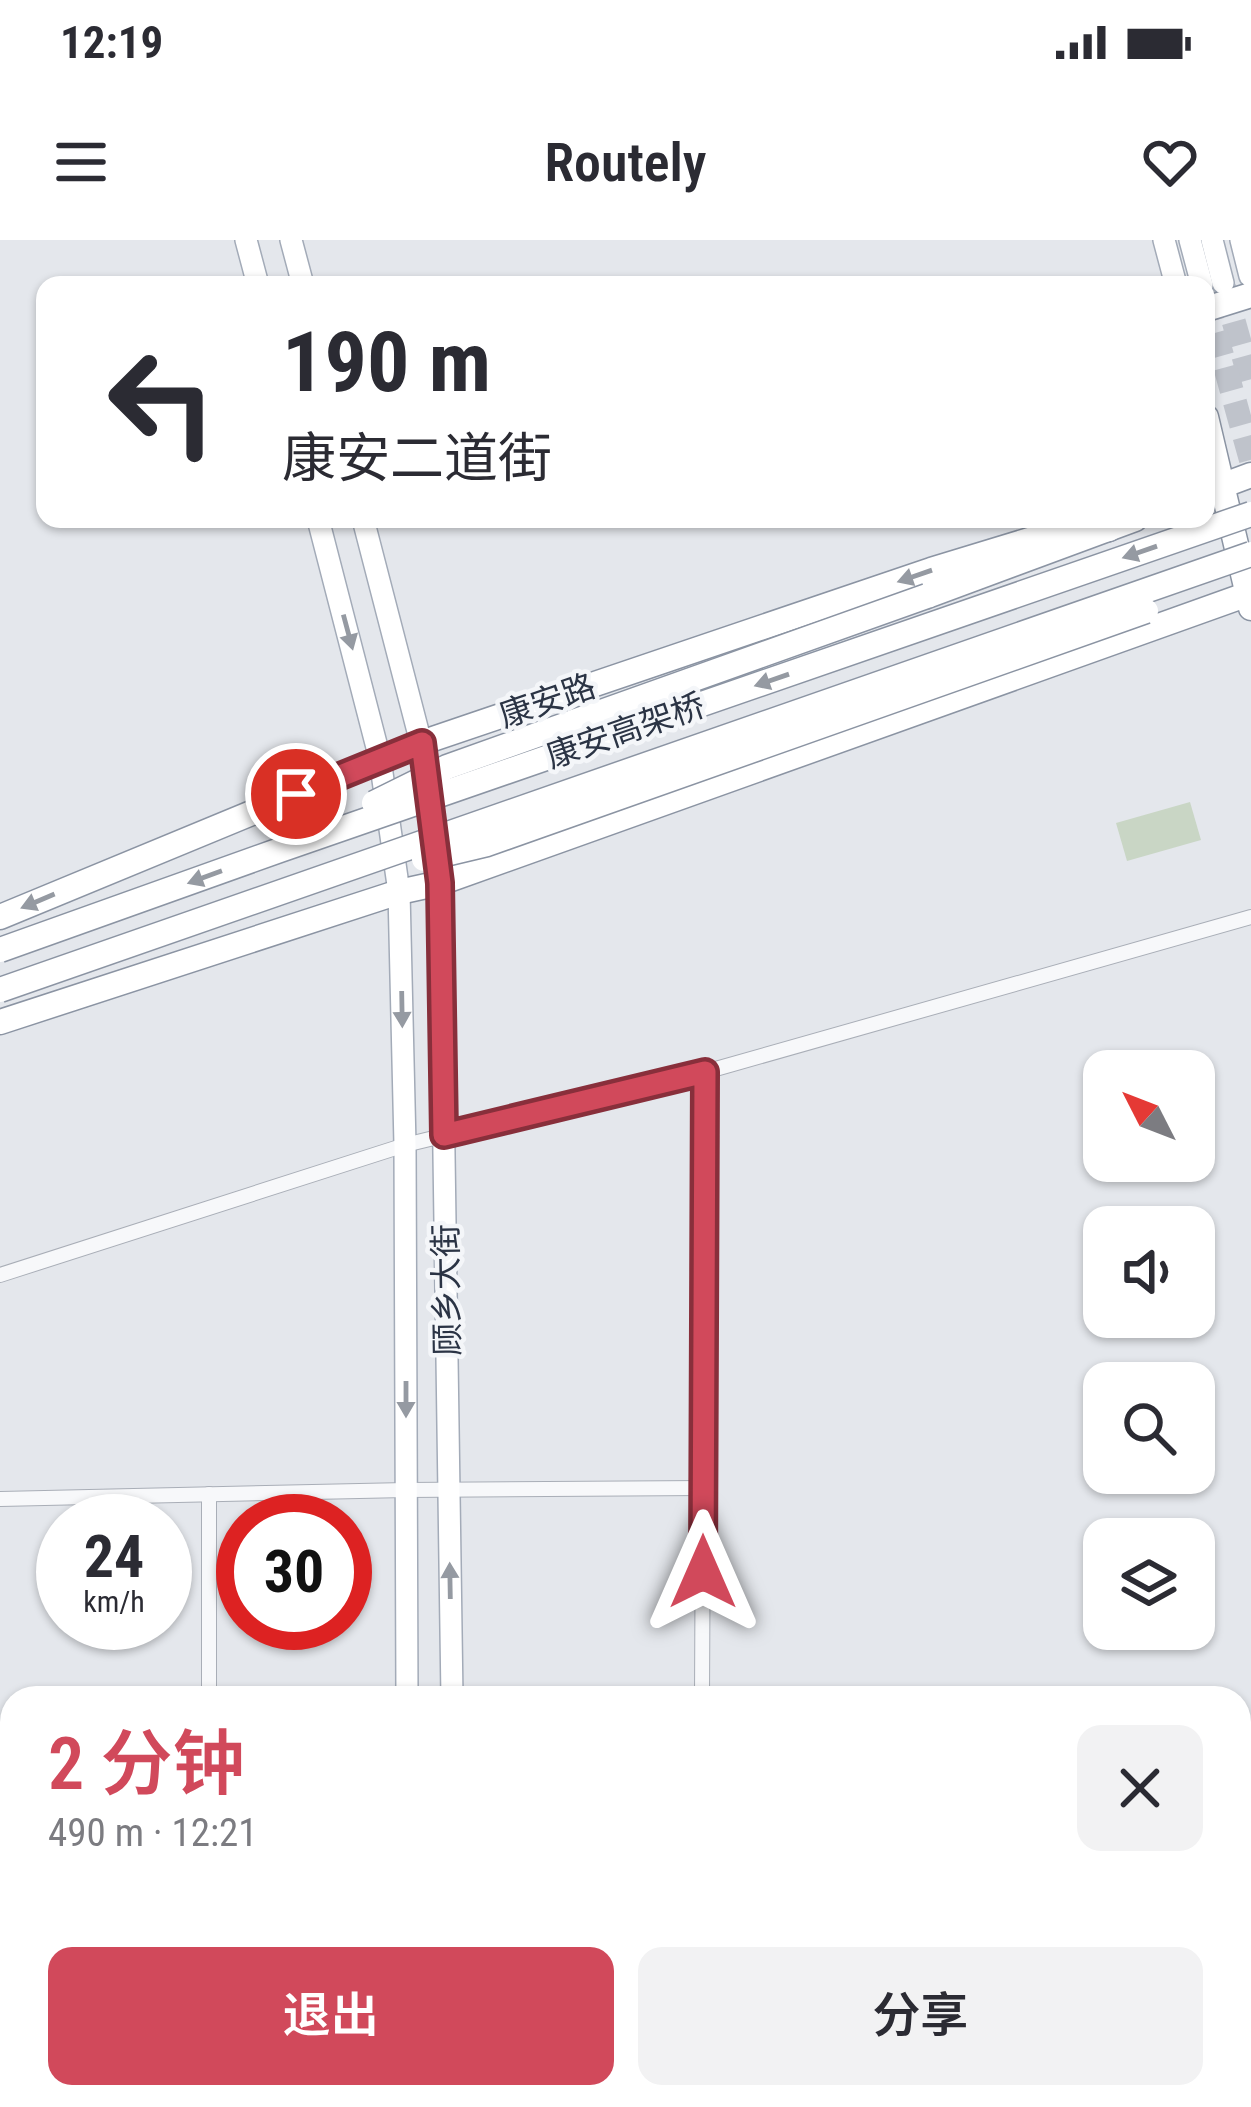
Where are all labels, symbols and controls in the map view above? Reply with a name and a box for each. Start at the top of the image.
text: 12:19 [60,16,163,69]
icon: menu [48,129,114,195]
icon: heart [1137,129,1203,195]
text: Routely [544,131,707,194]
text: 190 m [282,313,491,412]
icon: left [84,324,240,480]
text: 康安二道街 [282,427,552,490]
one-way arrow [1122,544,1158,562]
one-way arrow [897,568,933,586]
one-way arrow [339,614,358,651]
street label: 康安路 [494,666,600,735]
one-way arrow [753,671,790,690]
street label: 康安高架桥 [541,685,710,776]
pin [245,743,347,845]
icon: arrive [263,761,329,827]
one-way arrow [187,869,223,887]
one-way arrow [19,892,55,911]
one-way arrow [392,991,411,1029]
north arrow [1083,1050,1215,1182]
map controls [1083,1050,1215,1650]
button: sound [1083,1206,1215,1338]
street label: 顾乡大街 [426,1224,467,1356]
button: search [1083,1362,1215,1494]
one-way arrow [396,1381,416,1419]
speed limit sign: 30 [216,1494,372,1650]
position arrow [640,1509,766,1635]
button: layers [1083,1518,1215,1650]
text: 24 [84,1521,144,1592]
one-way arrow [441,1561,460,1599]
text: km/h [83,1584,145,1619]
text: 2 分钟 [48,1722,245,1807]
button: close [1077,1725,1203,1851]
text: 490 m · 12:21 [48,1810,258,1856]
button: 退出 [48,1947,614,2085]
button: 分享 [638,1947,1203,2085]

